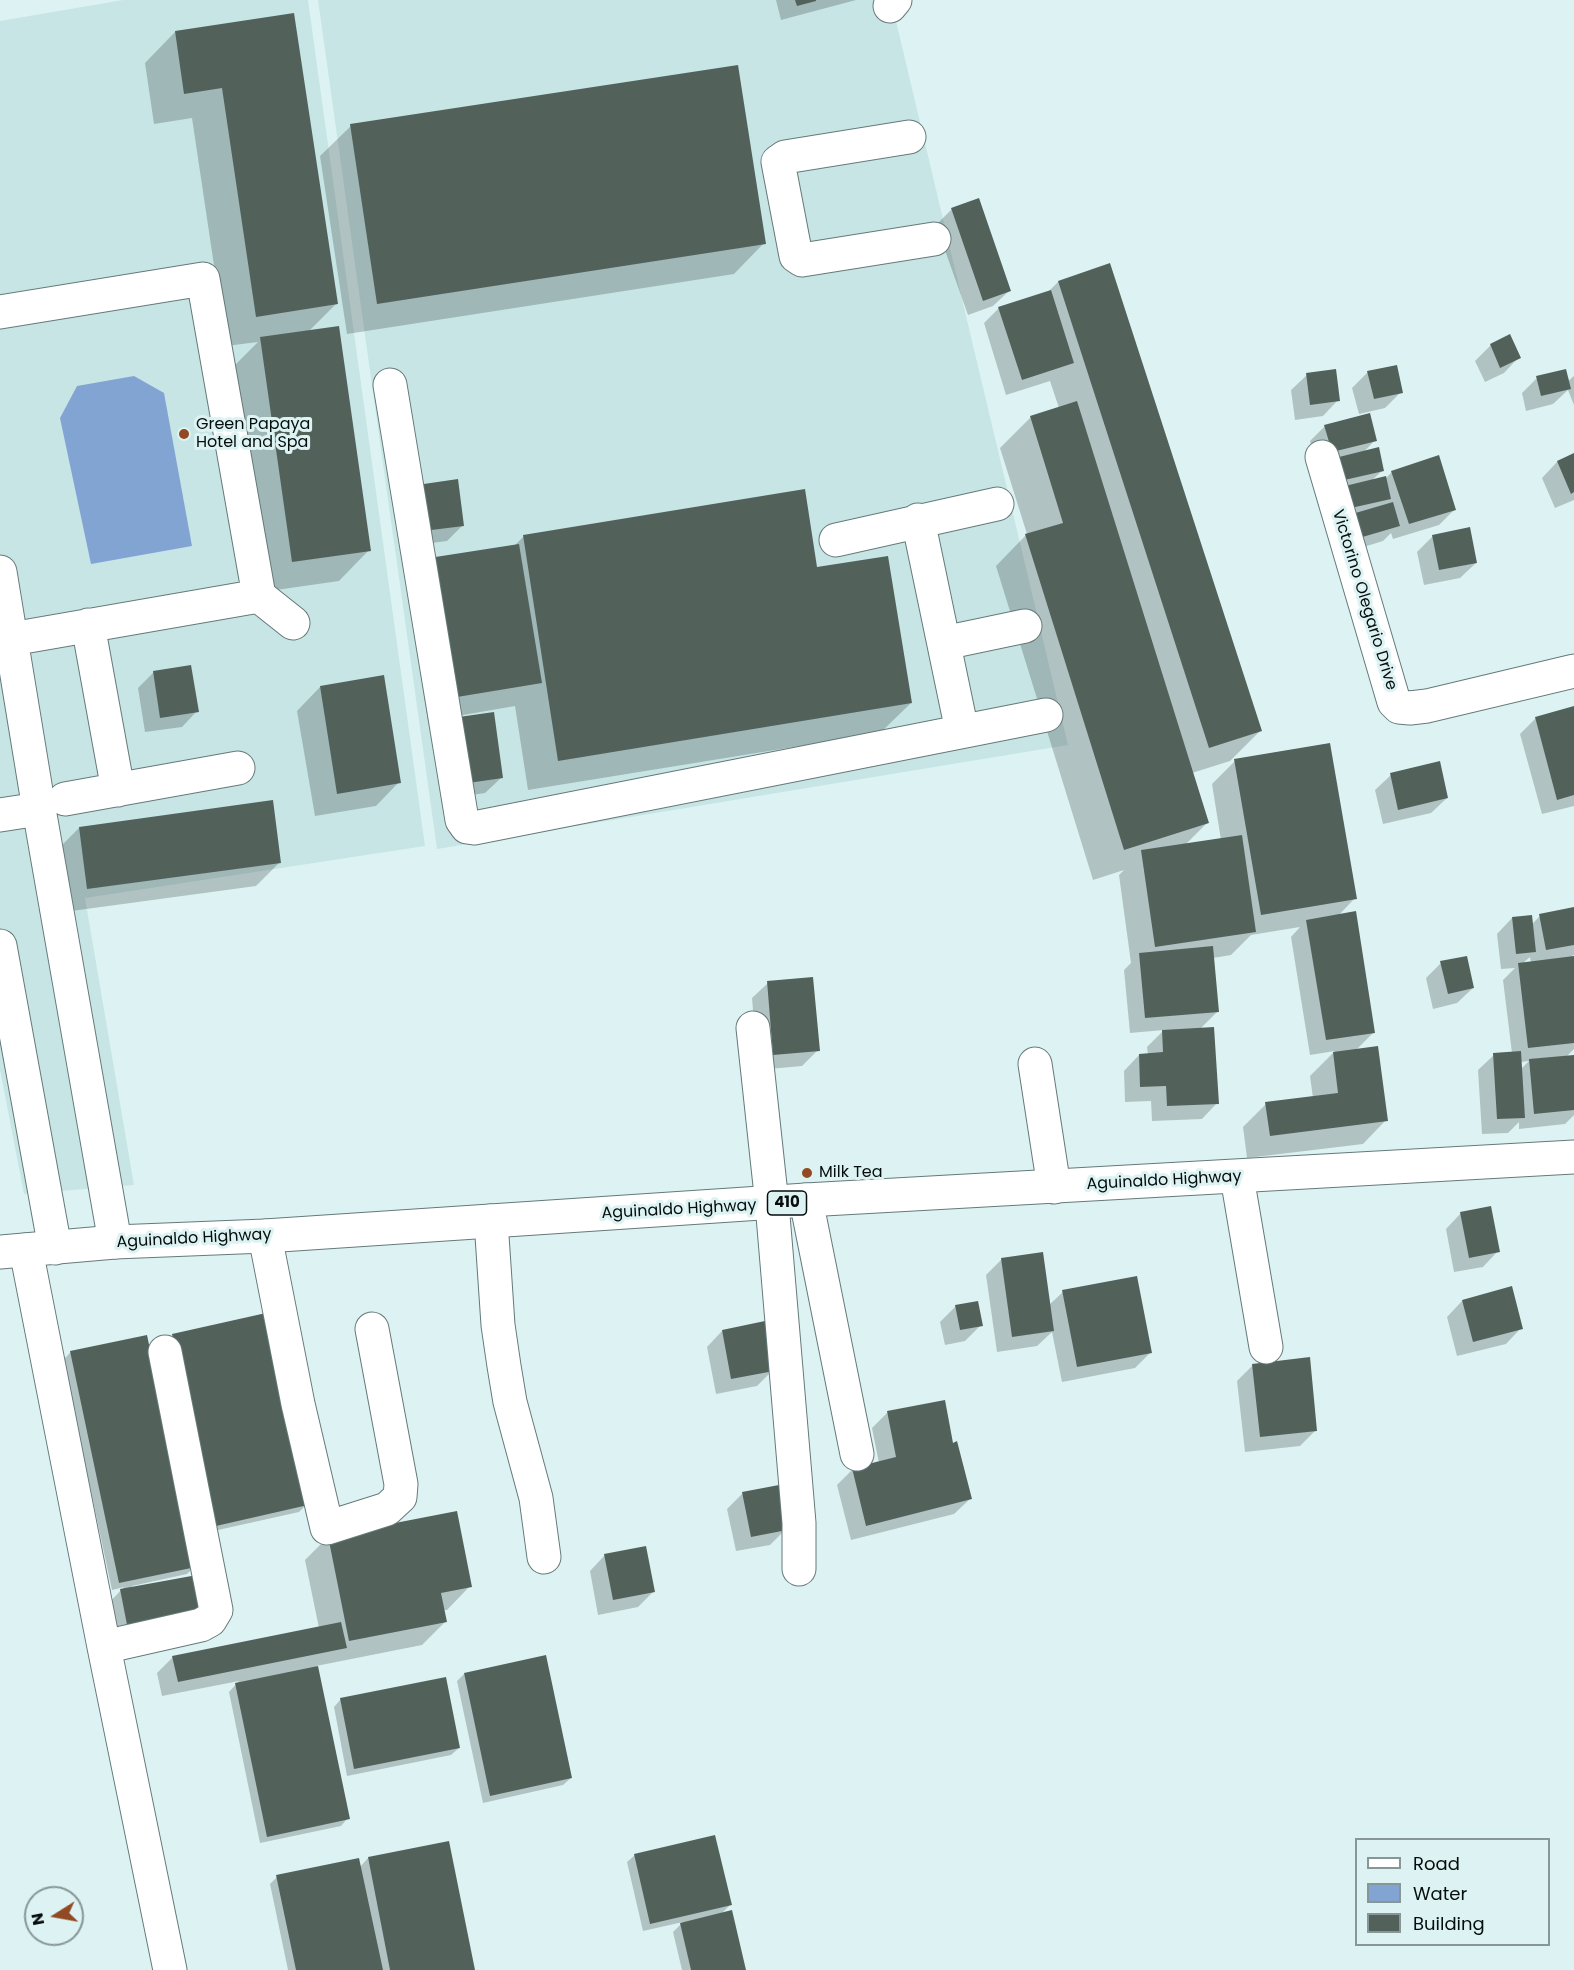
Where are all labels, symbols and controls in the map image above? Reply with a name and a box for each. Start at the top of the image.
place label: Green Papaya Hotel and Spa [196,415,310,453]
marker: Green Papaya Hotel and Spa [177,427,191,441]
street label: Victorino Olegario Drive [1327,507,1401,693]
place label: Milk Tea [819,1163,883,1183]
marker: Milk Tea [800,1166,814,1180]
street label: Aguinaldo Highway [1086,1167,1242,1195]
road number: 410 [768,1191,806,1215]
street label: Aguinaldo Highway [601,1196,757,1224]
street label: Aguinaldo Highway [116,1225,272,1253]
legend [1355,1838,1550,1946]
text: Road [1413,1851,1460,1876]
text: Water [1413,1881,1467,1906]
north arrow [24,1886,84,1946]
text: N [25,1911,50,1927]
text: Building [1413,1911,1485,1936]

